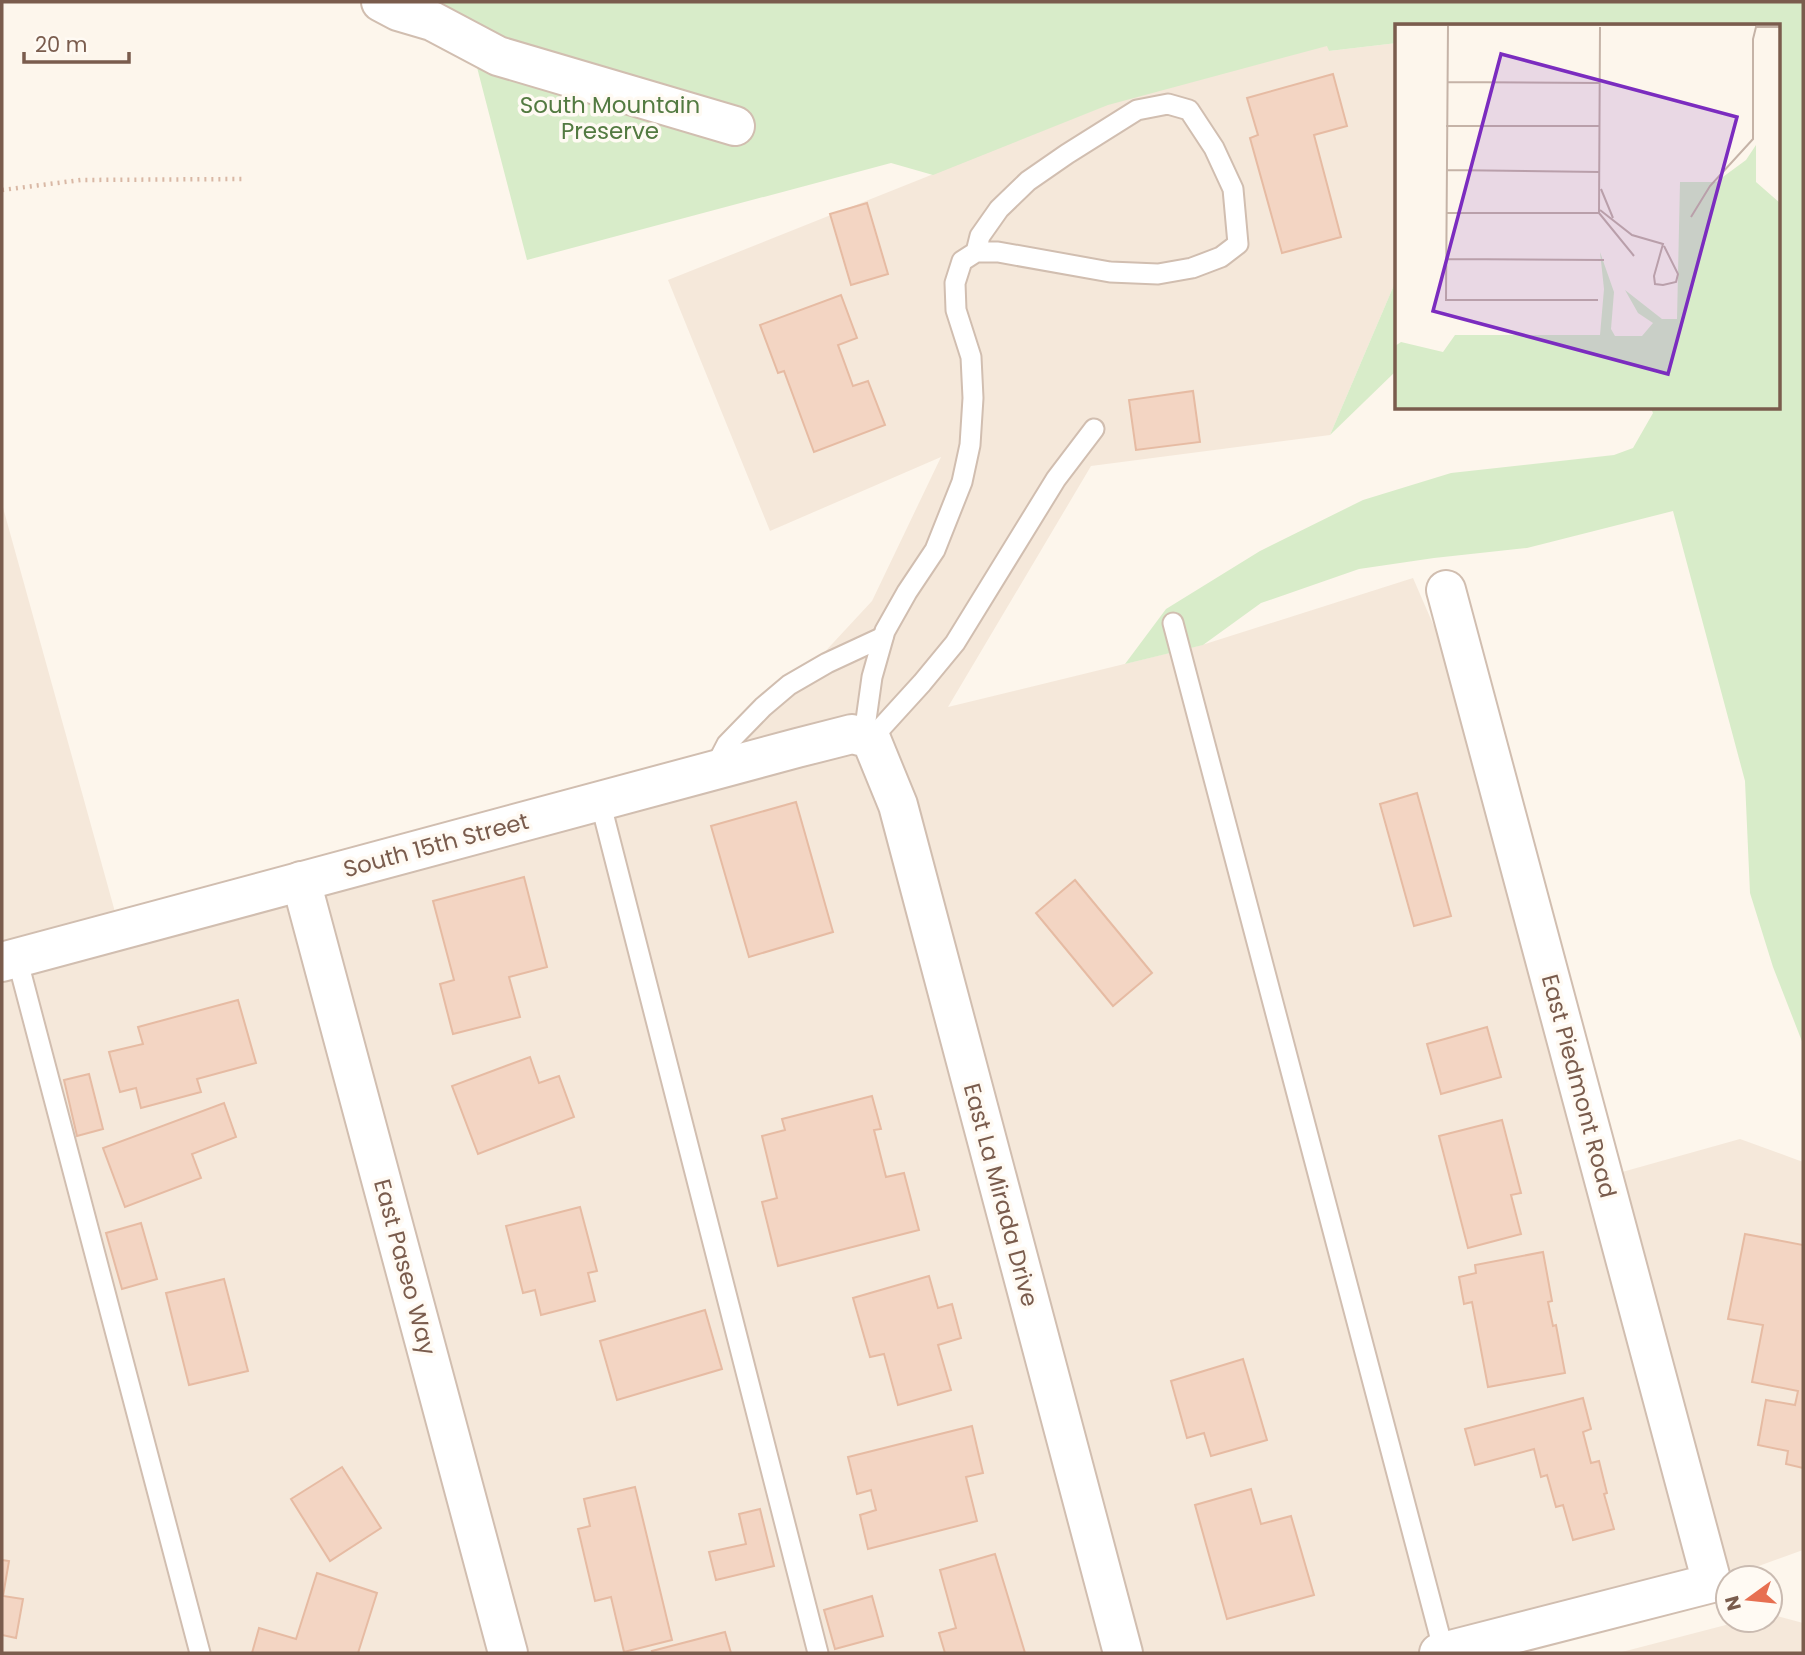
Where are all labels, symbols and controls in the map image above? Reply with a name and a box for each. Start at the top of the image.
scale bar [24,21,130,65]
inset map [1395,24,1780,410]
text: 20 m [35,30,88,59]
park label: South Mountain Preserve [520,89,700,147]
street label: South 15th Street [340,805,532,885]
street label: East Piedmont Road [1534,971,1624,1201]
street label: East La Mirada Drive [956,1080,1046,1310]
street label: East Paseo Way [366,1176,444,1359]
north arrow [1714,1564,1784,1634]
text: N [1718,1593,1748,1614]

